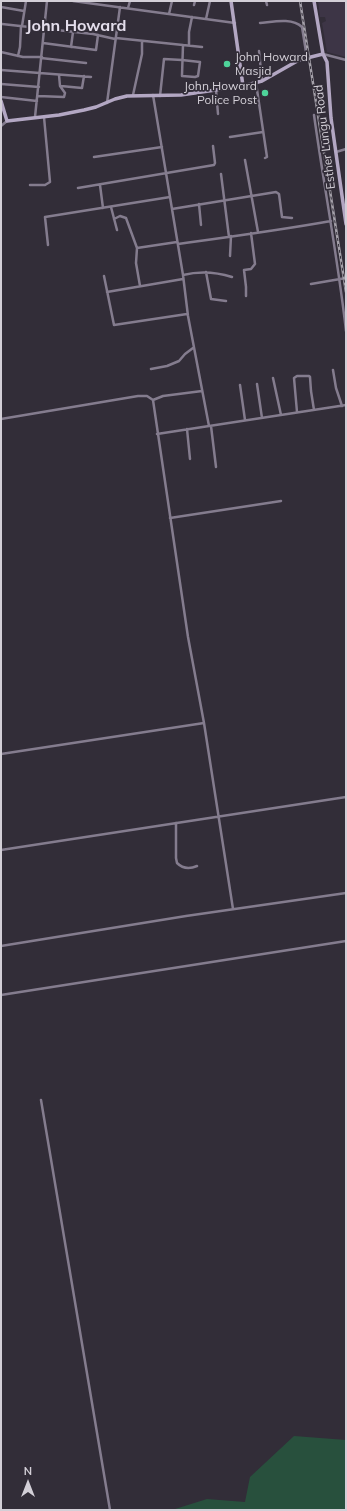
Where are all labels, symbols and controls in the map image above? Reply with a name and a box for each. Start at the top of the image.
district label: John Howard [26,16,126,36]
place label: John Howard Masjid [235,50,308,78]
marker: John Howard Masjid [222,59,232,69]
place label: John Howard Police Post [184,79,257,107]
street label: Esther Lungu Road [311,84,339,190]
marker: John Howard Police Post [260,88,270,98]
north arrow [8,1463,48,1503]
text: N [24,1464,32,1478]

